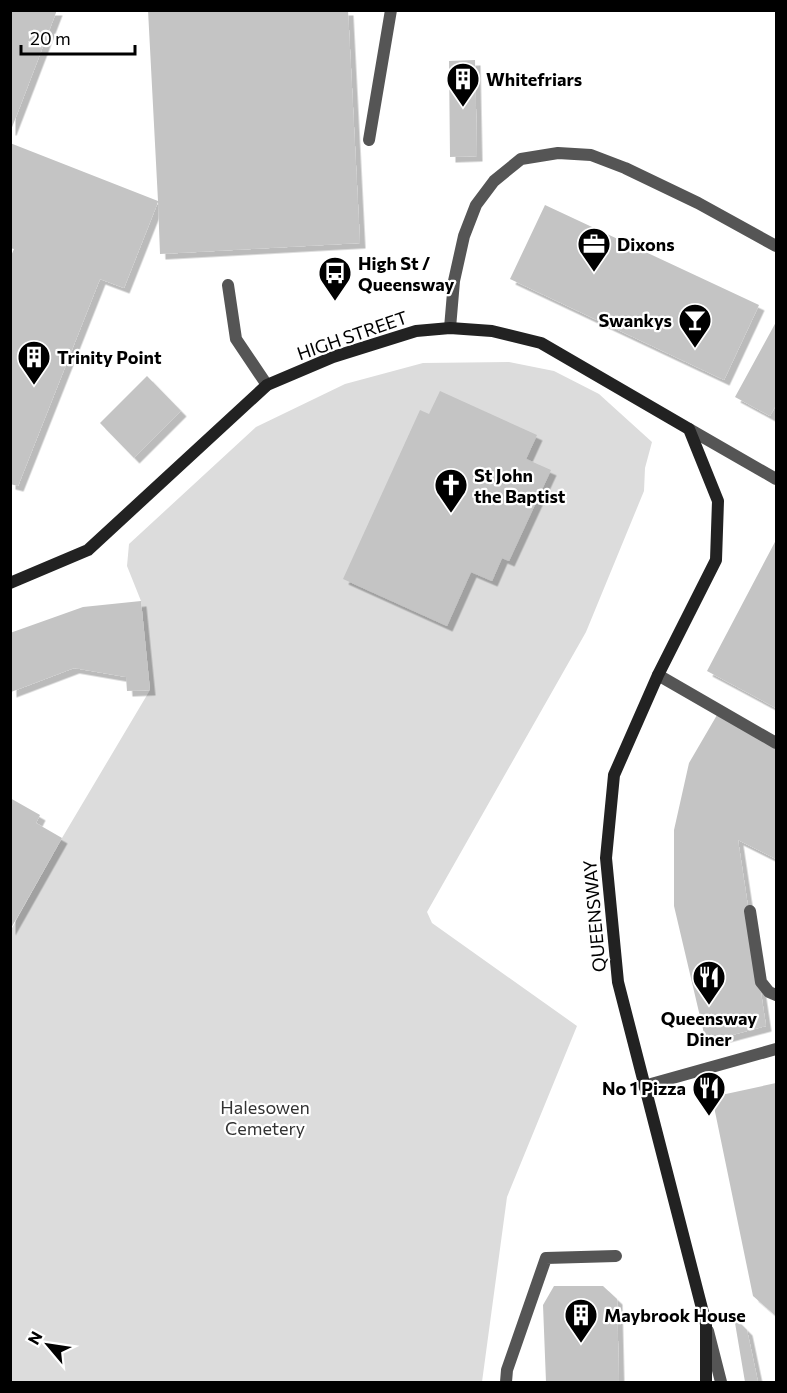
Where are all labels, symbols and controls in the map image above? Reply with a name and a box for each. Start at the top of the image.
scale bar [21,18,135,56]
text: 20 m [30,27,71,49]
building icon: Whitefriars [445,61,481,108]
place label: Whitefriars [486,68,582,90]
office icon: Dixons [576,226,612,273]
place label: Dixons [617,233,675,255]
place label: High St / Queensway [358,252,455,295]
bus stop icon: High St / Queensway [317,255,353,302]
bar icon: Swankys [677,302,713,349]
street label: HIGH STREET [294,306,410,364]
place label: Swankys [599,309,672,331]
building icon: Trinity Point [16,339,52,386]
place label: Trinity Point [57,346,162,368]
place label: St John the Baptist [474,464,566,507]
church icon: St John the Baptist [433,467,469,514]
street label: QUEENSWAY [578,859,610,973]
restaurant icon: Queensway Diner [691,959,727,1006]
place label: Queensway Diner [661,1007,757,1050]
restaurant icon: No 1 Pizza [691,1070,727,1117]
place label: No 1 Pizza [602,1077,686,1099]
park label: Halesowen Cemetery [220,1096,310,1139]
building icon: Maybrook House [563,1297,599,1344]
place label: Maybrook House [604,1304,746,1326]
north arrow [18,1315,78,1375]
text: N [23,1328,46,1347]

